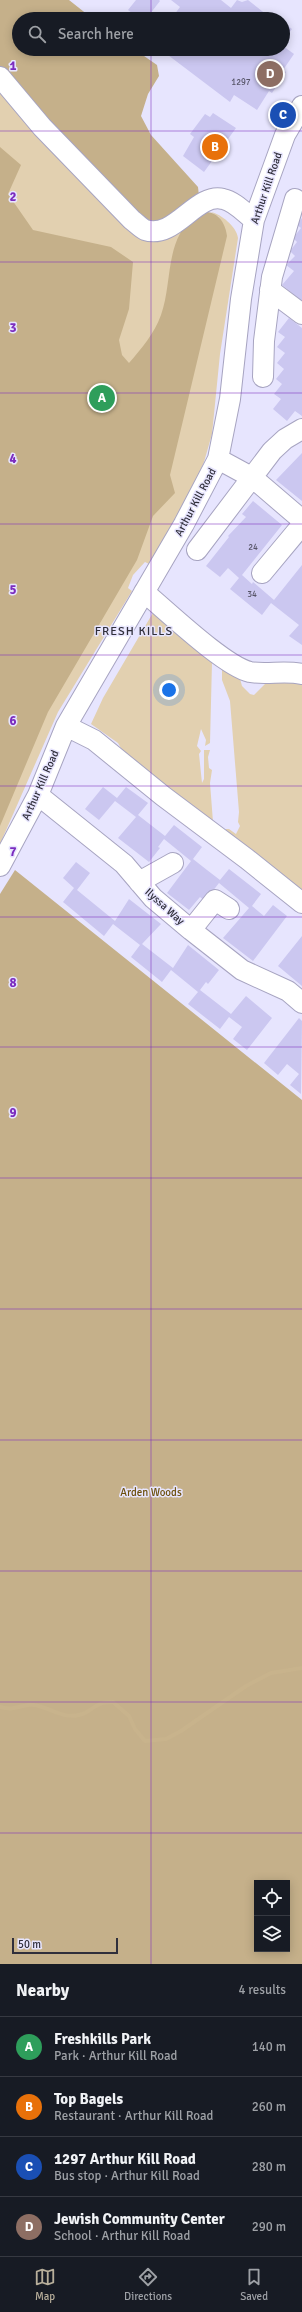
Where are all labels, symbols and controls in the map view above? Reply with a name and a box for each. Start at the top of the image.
search box [12,12,290,56]
icon: search [26,23,48,45]
text: Search here [58,25,134,43]
text: 1 [9,58,17,74]
pin: D [257,59,283,89]
house number: 1297 [231,77,251,88]
pin: C [270,100,296,130]
pin: B [202,132,228,162]
street label: Arthur Kill Road [248,150,285,226]
text: 2 [9,189,17,205]
text: 3 [9,320,17,336]
pin: A [89,383,115,413]
text: 4 [9,451,17,467]
street label: Arthur Kill Road [172,466,219,538]
house number: 24 [248,542,258,553]
text: 5 [9,582,17,598]
house number: 34 [247,589,257,600]
district label: FRESH KILLS [95,624,173,639]
your location [159,680,179,700]
text: 6 [9,713,17,729]
street label: Arthur Kill Road [19,748,62,822]
text: 7 [9,844,17,860]
street label: Ilyssa Way [142,885,188,928]
text: 8 [9,975,17,991]
text: 9 [9,1105,17,1121]
park label: Arden Woods [120,1486,182,1499]
map controls [254,1880,290,1952]
button: locate [254,1880,290,1916]
button: layers [254,1916,290,1952]
scale bar [12,1936,118,1955]
text: 50 m [18,1938,41,1951]
text: Nearby [16,1980,69,2001]
text: 4 results [238,1982,286,1998]
text: Freshkills Park [54,2030,151,2048]
text: A [25,2039,33,2055]
text: 140 m [252,2039,286,2055]
text: Park · Arthur Kill Road [54,2048,178,2064]
text: Top Bagels [54,2090,123,2108]
text: B [25,2099,33,2115]
text: 260 m [252,2099,286,2115]
text: Restaurant · Arthur Kill Road [54,2108,214,2124]
text: 1297 Arthur Kill Road [54,2150,196,2168]
text: C [25,2159,33,2175]
text: 280 m [252,2159,286,2175]
text: Bus stop · Arthur Kill Road [54,2168,200,2184]
text: Jewish Community Center [54,2210,225,2228]
text: D [25,2219,33,2235]
text: 290 m [252,2219,286,2235]
text: School · Arthur Kill Road [54,2228,190,2244]
tab: Map [34,2266,56,2303]
tab: Directions [124,2266,172,2303]
tab: Saved [240,2266,268,2303]

